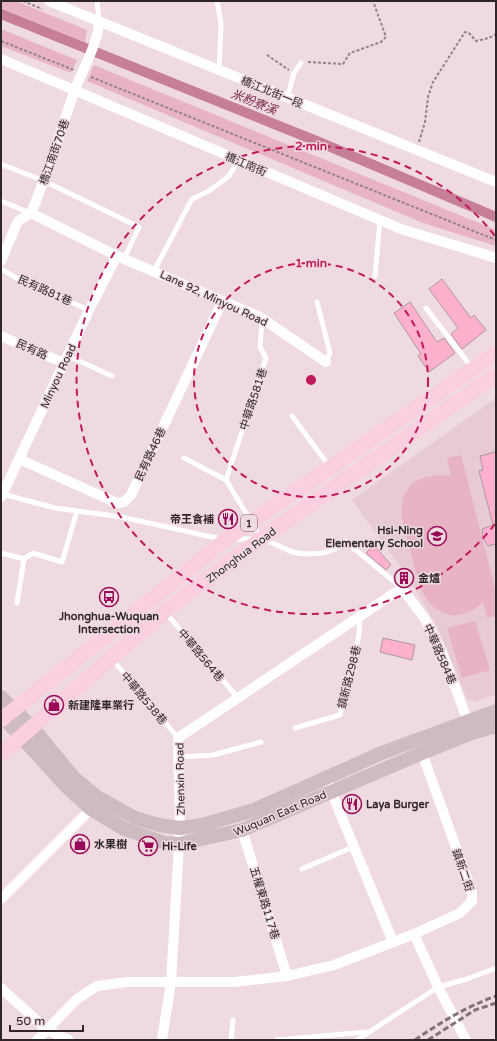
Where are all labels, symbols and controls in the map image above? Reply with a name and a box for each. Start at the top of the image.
street label: 橋江北街一段 [239,74,305,111]
water label: 米粉寮溪 [229,87,281,118]
street label: 橋江南街70巷 [37,118,72,187]
text: 2 min [295,139,327,153]
street label: 橋江南街 [223,150,269,179]
text: 1 min [295,256,327,270]
street label: Lane 92, Minyou Road [158,268,270,329]
street label: 民有路81巷 [16,273,74,308]
street label: 民有路 [14,337,50,362]
street label: Minyou Road [38,342,79,410]
street label: 中華路581巷 [237,366,270,432]
centre of rings [304,373,318,387]
street label: 民有路46巷 [132,425,169,483]
restaurant icon: 帝王食補 [217,508,239,530]
place label: 帝王食補 [170,513,214,526]
road number: 1 [241,515,257,531]
place label: Hsi-Ning Elementary School [325,524,423,551]
street label: Zhonghua Road [204,525,279,586]
school or university icon: Hsi-Ning Elementary School [426,525,448,547]
building icon: 金爐 [393,567,415,589]
place label: 金爐 [418,572,440,585]
bus stop icon: Jhonghua-Wuquan Intersection [98,586,120,608]
place label: Jhonghua-Wuquan Intersection [58,610,159,636]
street label: 中華路584巷 [420,622,459,686]
street label: 中華路564巷 [175,626,226,684]
street label: 鎮新路298巷 [335,644,364,710]
street label: 中華路538巷 [118,669,169,727]
shop icon: 新建隆車業行 [43,694,65,716]
place label: 新建隆車業行 [68,699,134,712]
street label: Zhenxin Road [173,743,188,815]
street label: Wuquan East Road [232,788,329,839]
restaurant icon: Laya Burger [341,793,363,815]
place label: Laya Burger [366,798,430,812]
shop icon: 水果樹 [69,833,91,855]
supermarket icon: Hi-Life [137,835,159,857]
place label: 水果樹 [94,838,127,851]
place label: Hi-Life [162,840,197,853]
street label: 鎮新二街 [449,847,476,893]
street label: 五權東路117巷 [247,865,282,941]
scale bar [10,1007,83,1033]
text: 50 m [16,1014,45,1028]

